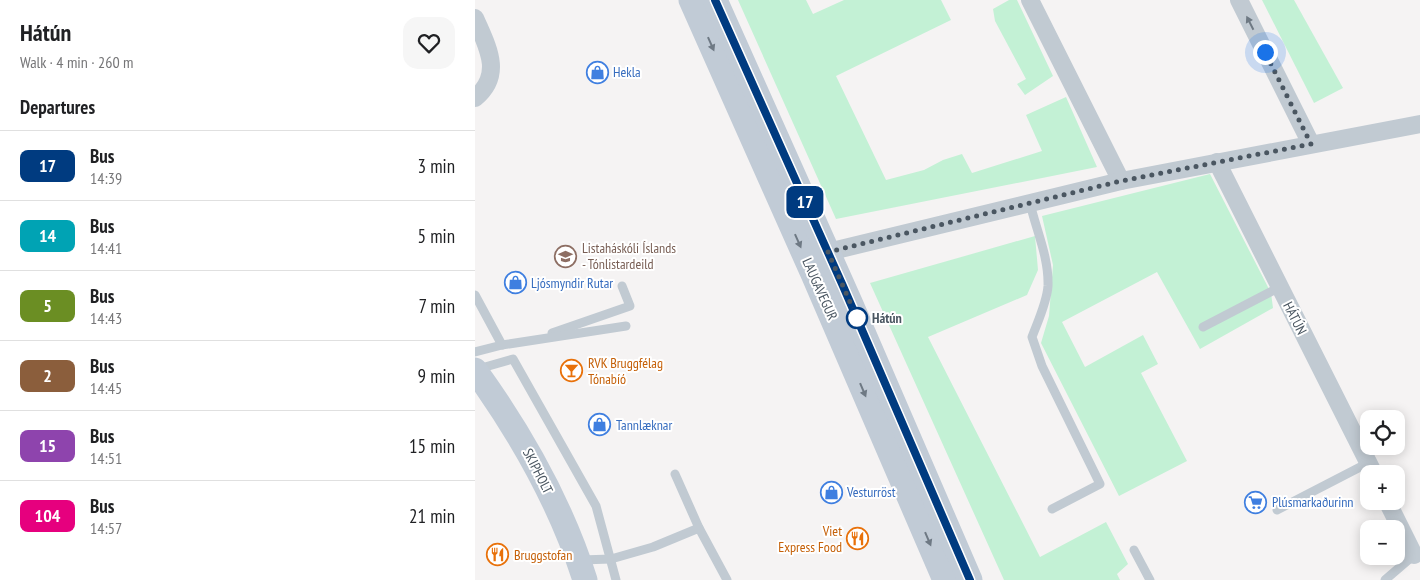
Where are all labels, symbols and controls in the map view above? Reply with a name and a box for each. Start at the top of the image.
one-way arrow [1246,15,1254,30]
text: Hátún [20,17,71,48]
button: heart [403,17,455,69]
one-way arrow [706,37,715,52]
your location [1253,40,1278,65]
text: Walk · 4 min · 260 m [20,52,133,72]
shop icon: Hekla [585,60,609,84]
place label: Hekla [613,63,641,81]
text: Departures [20,95,95,119]
text: Bus [90,144,114,168]
text: 17 [39,154,56,177]
text: 3 min [418,154,455,178]
text: 14:39 [90,168,122,188]
line badge: 17 [783,186,827,218]
text: 17 [796,190,814,213]
text: Bus [90,214,114,238]
text: 14 [39,224,56,247]
text: 5 min [418,224,455,248]
one-way arrow [795,234,803,248]
text: 14:41 [90,238,122,258]
place label: Listaháskóli Íslands - Tónlistardeild [582,239,676,273]
school or university icon: Listaháskóli Íslands - Tónlistardeild [554,244,578,268]
street label: LAUGAVEGUR [798,255,842,323]
shop icon: Ljósmyndir Rutar [503,271,527,295]
place label: Ljósmyndir Rutar [531,274,613,292]
text: Bus [90,284,114,308]
text: 5 [43,294,52,317]
text: 7 min [418,294,455,318]
street label: HÁTÚN [1279,299,1311,337]
marker: Hátún [846,307,868,329]
text: 14:43 [90,308,122,328]
place label: Hátún [872,309,902,327]
text: Bus [90,354,114,378]
place label: RVK Bruggfélag Tónabíó [588,354,663,388]
bar icon: RVK Bruggfélag Tónabíó [560,359,584,383]
text: 2 [43,364,52,387]
text: 9 min [418,364,455,388]
text: 14:45 [90,378,122,398]
one-way arrow [860,383,868,397]
map controls [1360,410,1405,565]
button: locate [1360,410,1405,455]
shop icon: Tannlæknar [588,413,612,437]
place label: Tannlæknar [616,416,672,434]
text: Bus [90,424,114,448]
text: 15 [39,434,56,457]
text: 15 min [409,434,455,458]
street label: SKIPHOLT [519,445,557,497]
text: 14:51 [90,448,122,468]
button: + [1360,465,1405,510]
shop icon: Vesturröst [819,480,843,504]
place label: Vesturröst [846,483,896,501]
supermarket icon: Plúsmarkaðurinn [1244,490,1268,514]
place label: Plúsmarkaðurinn [1272,493,1354,511]
text: Bus [90,494,114,518]
text: 104 [35,504,60,527]
text: 21 min [409,504,455,528]
text: 14:57 [90,518,122,538]
button: − [1360,520,1405,565]
place label: Viet Express Food [778,522,842,556]
restaurant icon: Viet Express Food [846,527,870,551]
one-way arrow [924,532,932,546]
restaurant icon: Bruggstofan [486,543,510,567]
place label: Bruggstofan [514,546,572,564]

